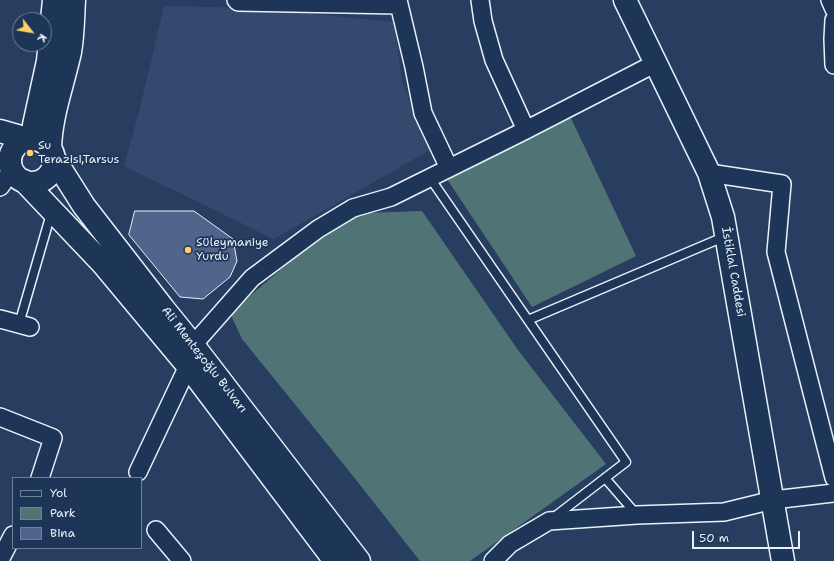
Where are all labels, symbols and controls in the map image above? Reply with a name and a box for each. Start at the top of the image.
north arrow [12,12,52,52]
text: K [33,31,50,45]
place label: Su Terazisi,Tarsus [38,139,120,167]
marker: Su Terazisi,Tarsus [25,148,35,158]
street label: İstiklal Caddesi [718,226,748,318]
place label: Süleymaniye Yurdu [196,236,269,264]
marker: Süleymaniye Yurdu [183,245,193,255]
street label: Ali Menteşoğlu Bulvarı [158,304,250,416]
legend [12,477,142,549]
text: Yol [50,485,67,501]
text: Park [50,505,76,521]
scale bar [694,523,802,549]
text: Bina [50,525,75,541]
text: 50 m [699,530,729,546]

